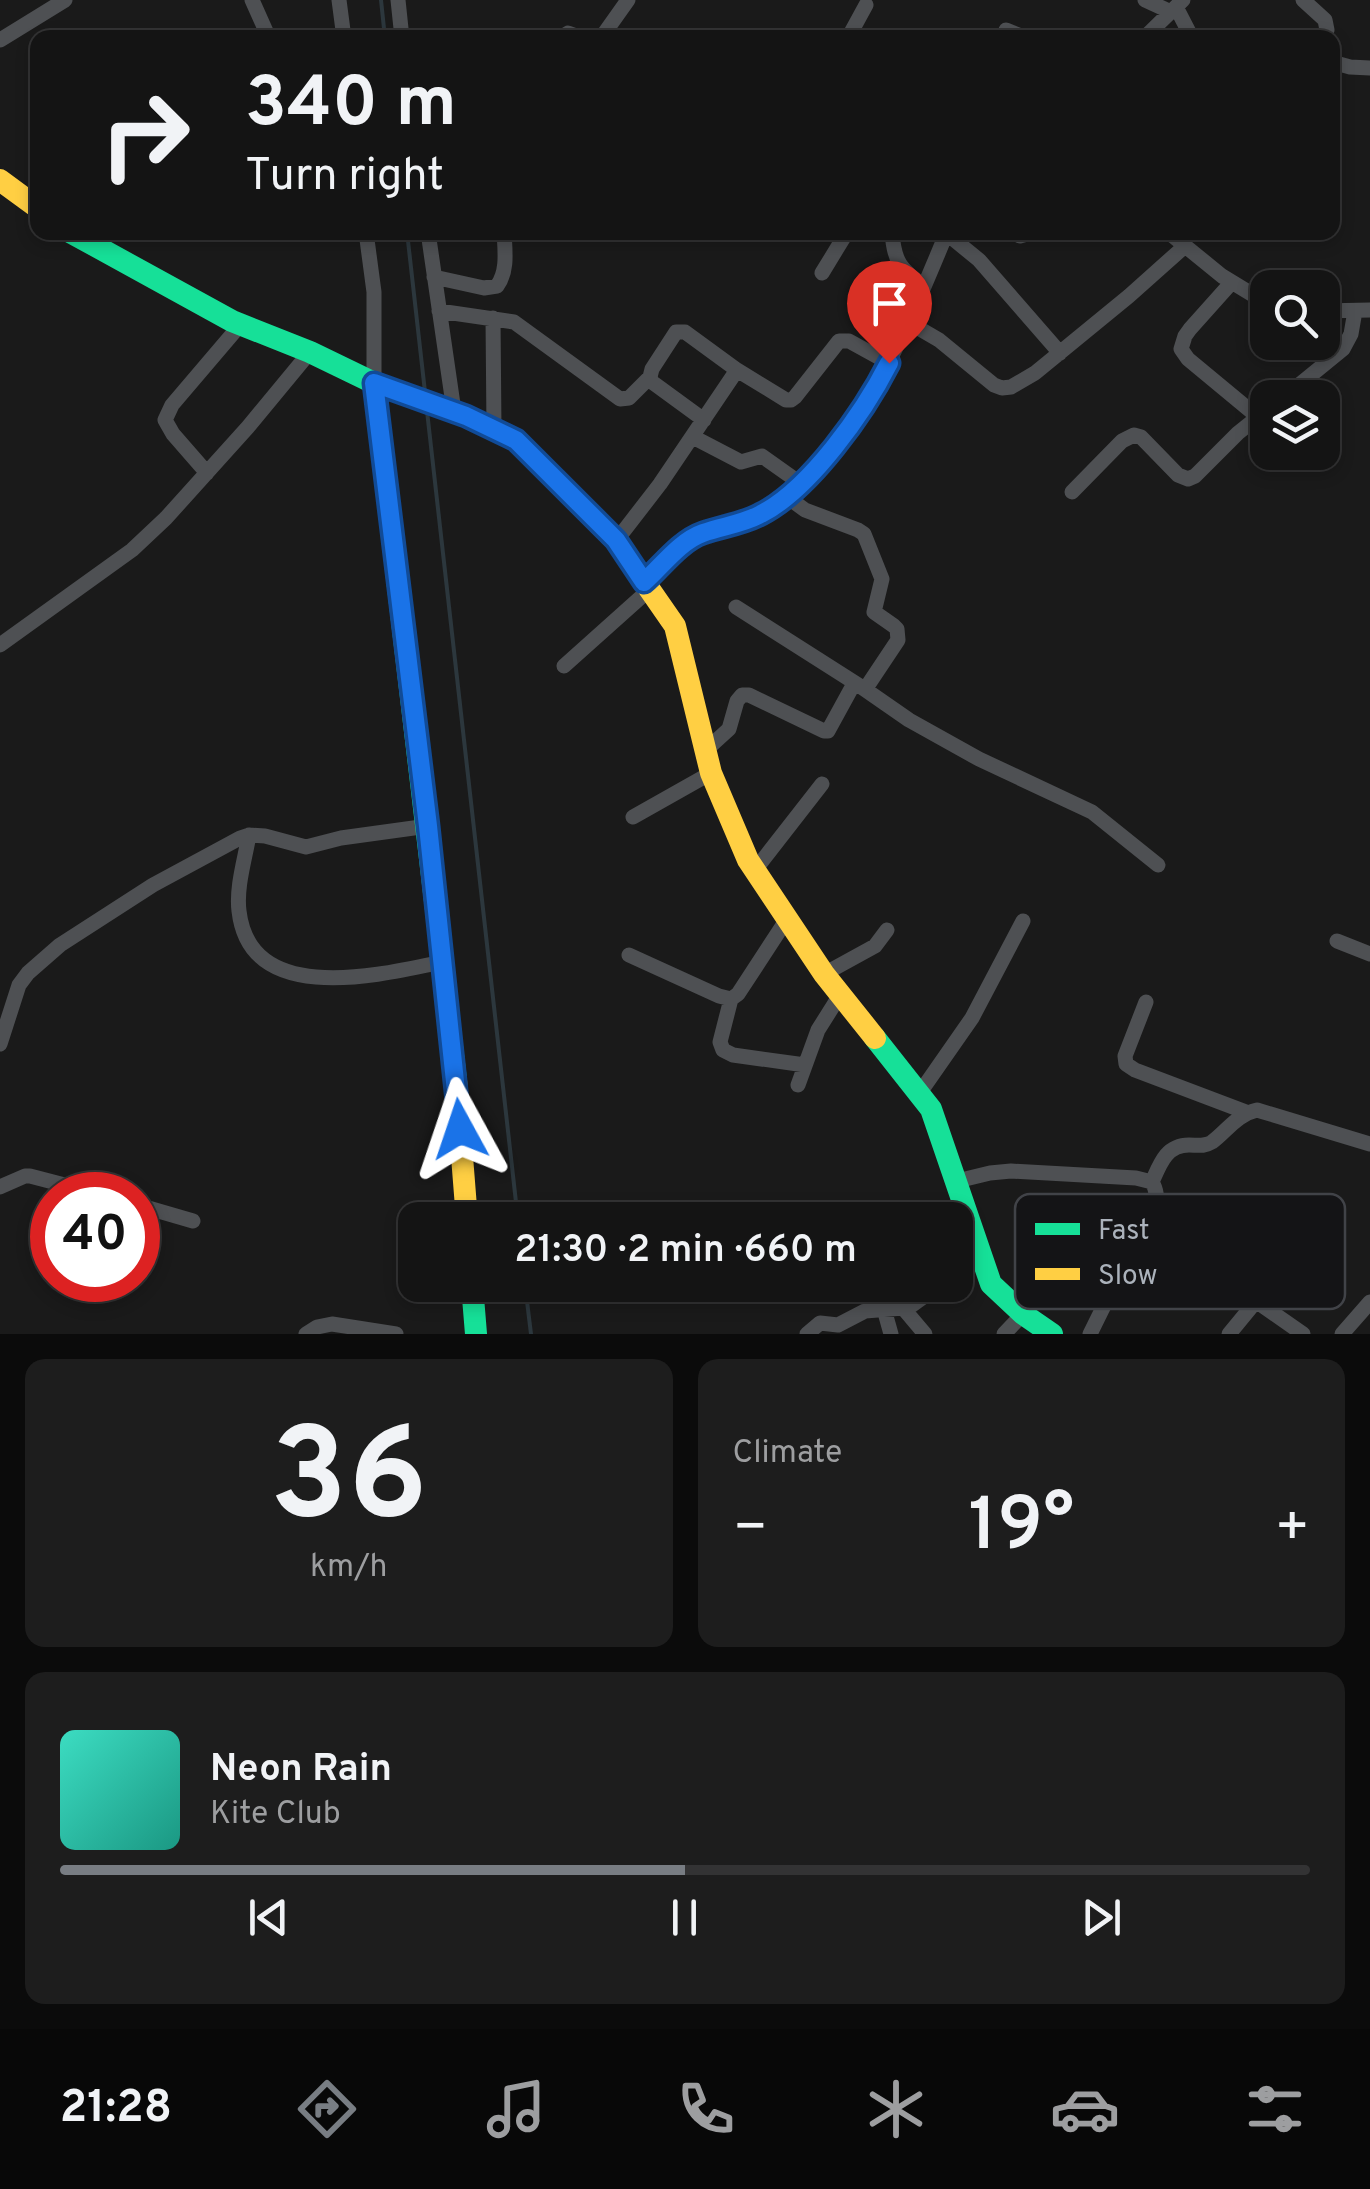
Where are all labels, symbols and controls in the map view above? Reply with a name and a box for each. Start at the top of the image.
text: 340 m [245,62,457,151]
icon: right [80,70,210,200]
text: Turn right [245,149,444,206]
pin [847,261,932,364]
map controls [1250,270,1340,470]
button: search [1250,270,1340,360]
icon: arrive [862,276,917,331]
button: layers [1250,380,1340,470]
position arrow [408,1077,512,1181]
speed limit sign: 40 [30,1172,160,1302]
legend [1015,1194,1345,1309]
text: Fast [1098,1214,1150,1250]
text: 21:30 · 2 min · 660 m [514,1227,857,1276]
text: Slow [1098,1259,1157,1295]
text: 36 [270,1400,428,1565]
text: Climate [733,1434,842,1474]
text: 19° [968,1482,1074,1577]
text: − [733,1495,768,1565]
text: + [1275,1495,1310,1565]
text: km/h [310,1548,388,1588]
text: Neon Rain [210,1746,392,1795]
text: Kite Club [210,1795,341,1835]
icon: previous [241,1890,296,1945]
icon: pause [657,1890,712,1945]
icon: next [1074,1890,1129,1945]
icon: directions [292,2074,362,2144]
icon: music [481,2074,551,2144]
icon: phone [671,2074,741,2144]
icon: climate [861,2074,931,2144]
icon: car [1050,2074,1120,2144]
icon: filters [1240,2074,1310,2144]
text: 21:28 [60,2081,172,2138]

